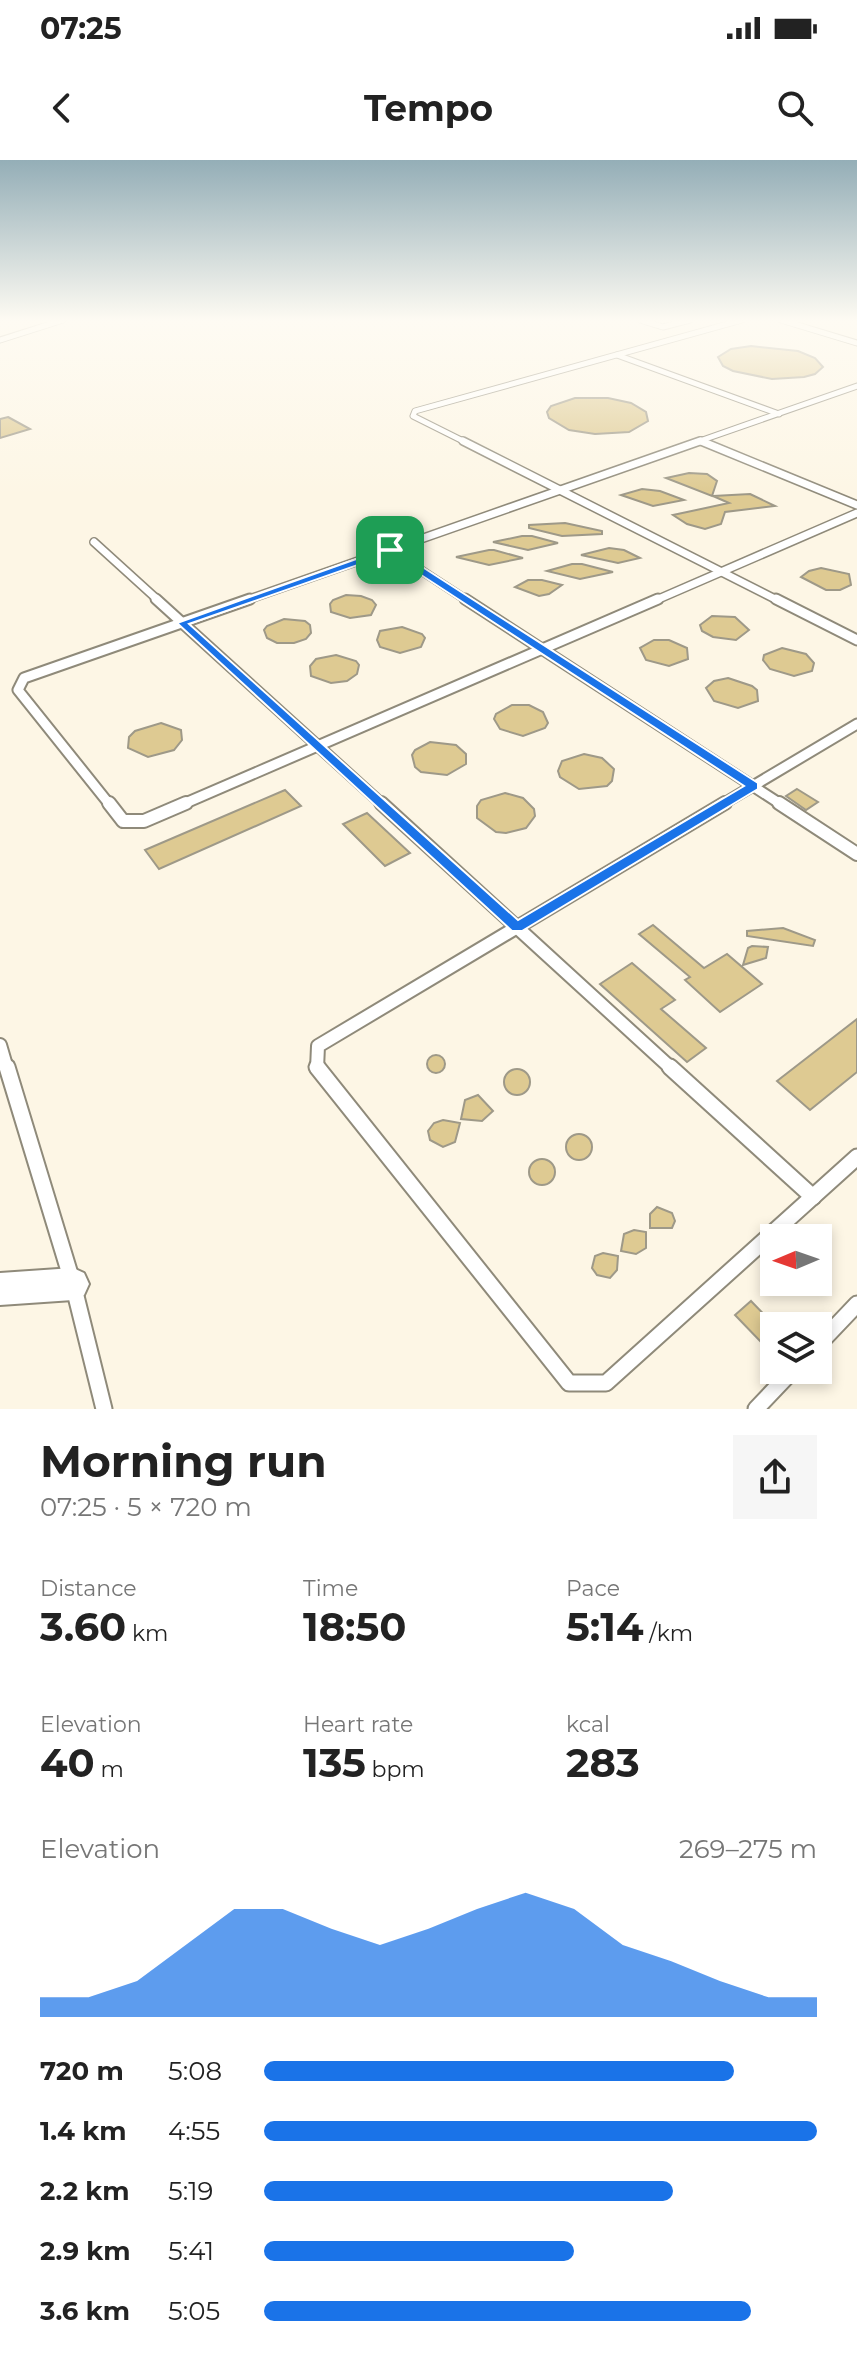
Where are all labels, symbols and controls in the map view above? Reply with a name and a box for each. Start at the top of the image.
text: 07:25 [40,10,122,47]
icon: back [40,86,84,130]
text: Tempo [364,86,493,130]
icon: search [773,86,817,130]
pin [356,516,424,584]
icon: arrive [368,528,412,572]
north arrow [760,1224,832,1296]
map controls [760,1224,832,1384]
button: layers [760,1312,832,1384]
text: Morning run [40,1434,327,1488]
button: share [733,1435,817,1519]
text: 07:25 · 5 × 720 m [40,1491,252,1523]
text: Distance [40,1575,137,1602]
text: Time [303,1575,358,1602]
text: Pace [566,1575,620,1602]
text: 3.60 [40,1602,126,1651]
text: 18:50 [303,1602,407,1651]
text: 5:14 [566,1602,644,1651]
text: km [126,1620,168,1647]
text: /km [644,1620,693,1647]
text: Elevation [40,1711,142,1738]
text: Heart rate [303,1711,413,1738]
text: kcal [566,1711,610,1738]
text: 40 [40,1738,95,1787]
text: 135 [303,1738,366,1787]
text: 283 [566,1738,640,1787]
text: m [95,1756,124,1783]
text: bpm [366,1756,425,1783]
text: Elevation [40,1833,160,1865]
text: 269–275 m [679,1833,817,1865]
text: 720 m [40,2055,124,2087]
text: 5:08 [168,2055,222,2087]
text: 1.4 km [40,2115,126,2147]
text: 4:55 [168,2115,220,2147]
text: 2.2 km [40,2175,130,2207]
text: 5:19 [168,2175,213,2207]
text: 2.9 km [40,2235,131,2267]
text: 5:41 [168,2235,214,2267]
text: 3.6 km [40,2295,130,2327]
text: 5:05 [168,2295,220,2327]

